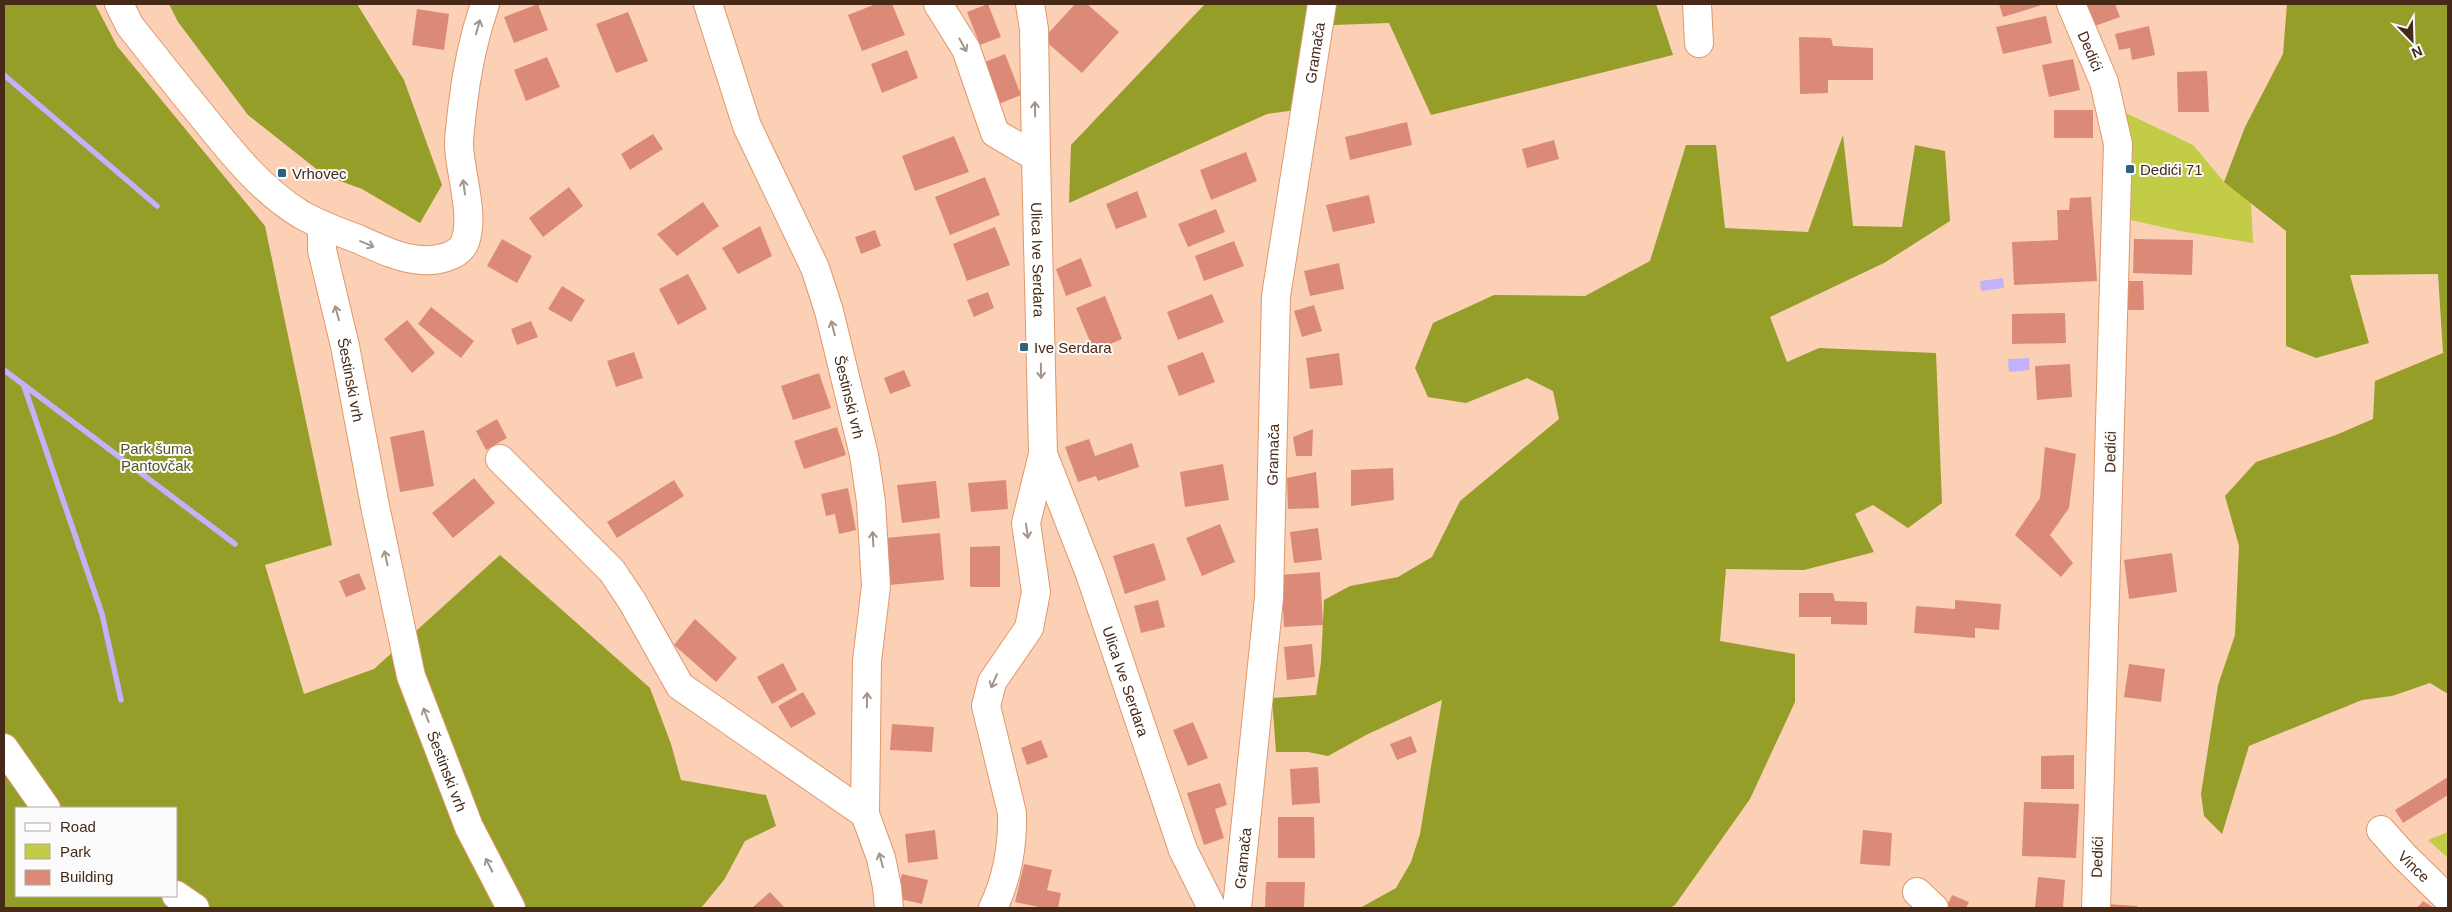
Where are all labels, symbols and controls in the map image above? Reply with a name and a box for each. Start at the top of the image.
north arrow [2387,15,2437,65]
one-way arrow [473,19,483,35]
street label: Gramača [1301,20,1328,85]
street label: Dedići [2075,28,2107,73]
one-way arrow [958,38,968,53]
text: N [2409,43,2425,61]
one-way arrow [1031,101,1040,117]
place label: Dedići 71 [2140,161,2203,178]
marker: Dedići 71 [2124,163,2136,175]
place label: Vrhovec [292,165,347,182]
marker: Vrhovec [276,167,288,179]
one-way arrow [458,180,468,196]
street label: Ulica Ive Serdara [1029,202,1048,318]
one-way arrow [359,239,374,249]
one-way arrow [332,305,342,321]
one-way arrow [828,320,837,336]
street label: Šestinski vrh [335,336,368,423]
place label: Ive Serdara [1034,339,1112,356]
marker: Ive Serdara [1018,341,1030,353]
street label: Šestinski vrh [832,353,868,440]
one-way arrow [1036,362,1046,379]
street label: Gramača [1263,423,1282,486]
street label: Dedići [2101,431,2119,473]
park label: Park šuma Pantovčak [120,440,192,474]
one-way arrow [1023,523,1033,539]
one-way arrow [869,531,878,547]
one-way arrow [381,550,390,566]
street label: Ulica Ive Serdara [1100,624,1153,739]
one-way arrow [988,673,998,688]
one-way arrow [862,693,872,709]
one-way arrow [421,708,430,723]
street label: Šestinski vrh [424,728,471,814]
legend [15,807,178,897]
text: Road [60,818,96,835]
street label: Gramača [1231,826,1254,890]
street label: Dedići [2088,836,2106,878]
text: Park [60,843,91,860]
street label: Vince [2395,847,2433,885]
one-way arrow [876,853,885,869]
one-way arrow [484,858,493,873]
text: Building [60,868,113,885]

